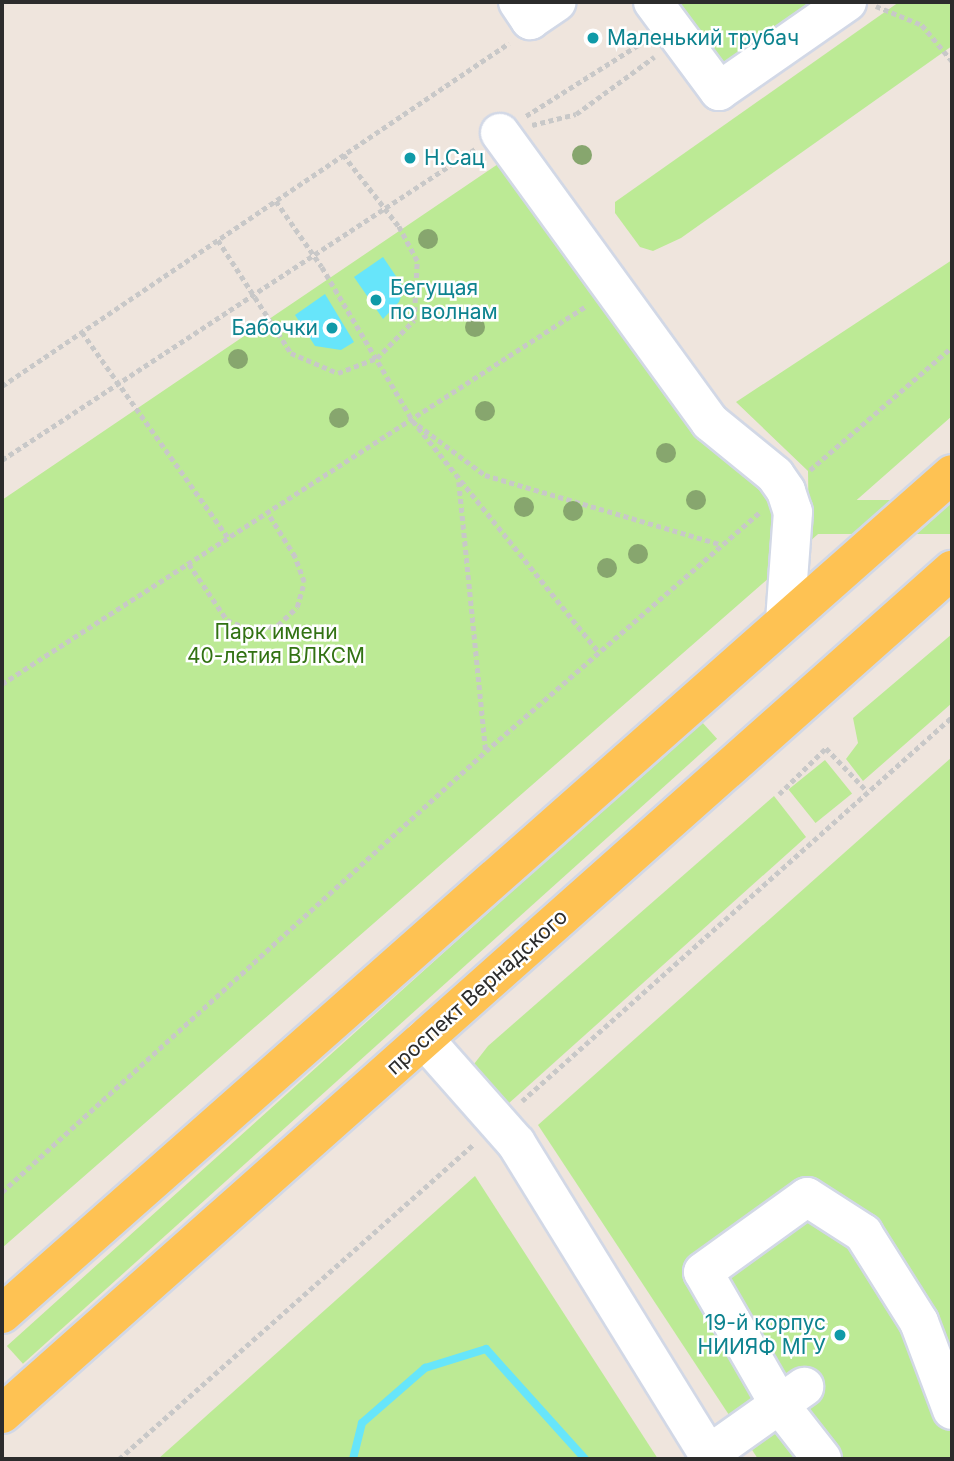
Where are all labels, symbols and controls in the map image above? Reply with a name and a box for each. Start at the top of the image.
place label: Маленький трубач [607,25,799,51]
marker: Маленький трубач [585,30,601,46]
place label: Н.Сац [424,145,484,171]
marker: Н.Сац [402,150,418,166]
place label: Бегущая по волнам [390,275,498,325]
marker: Бегущая по волнам [368,292,384,308]
place label: Бабочки [231,315,318,341]
marker: Бабочки [324,320,340,336]
park label: Парк имени 40-летия ВЛКСМ [187,619,365,669]
street label: проспект Вернадского [381,904,573,1080]
place label: 19-й корпус НИИЯФ МГУ [698,1310,826,1360]
marker: 19-й корпус НИИЯФ МГУ [832,1327,848,1343]

